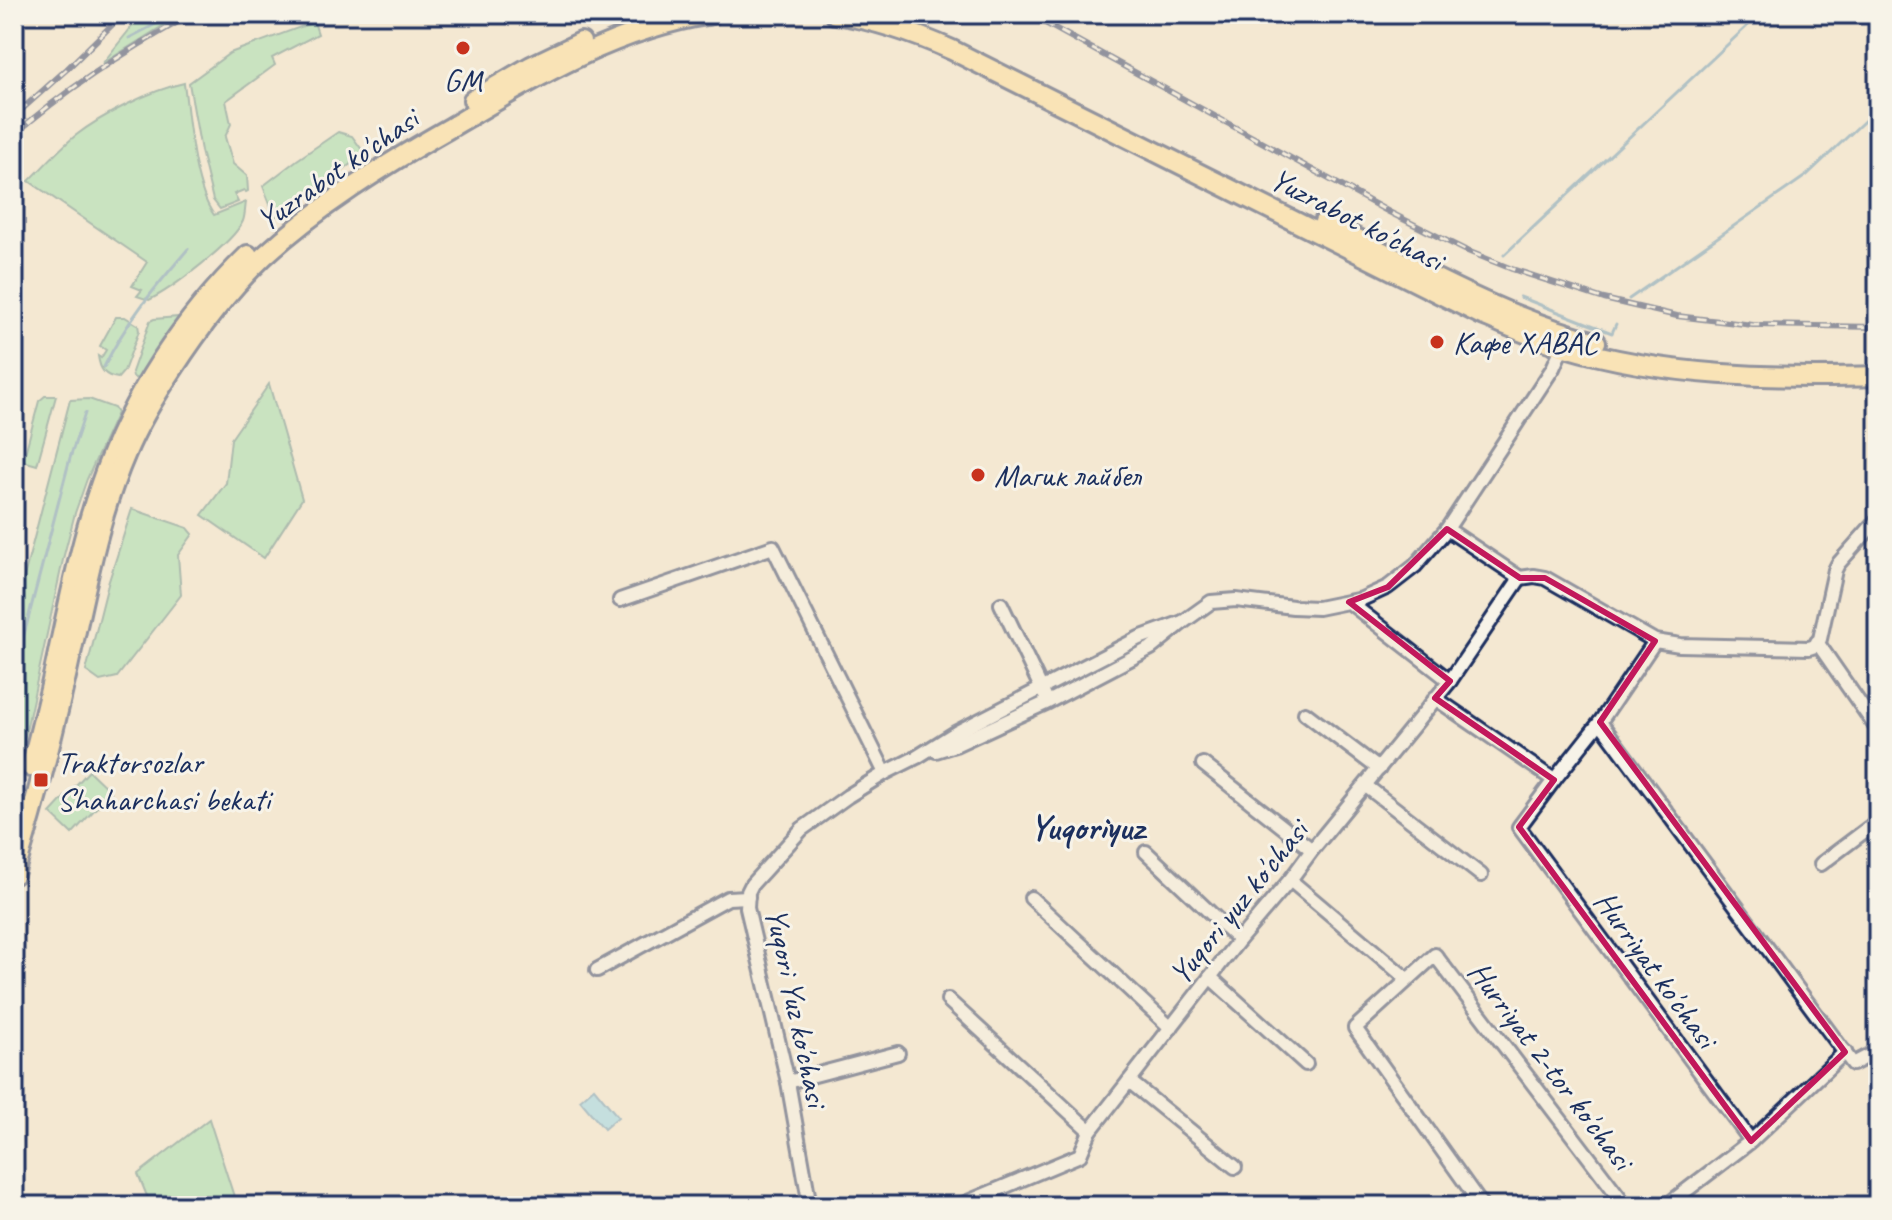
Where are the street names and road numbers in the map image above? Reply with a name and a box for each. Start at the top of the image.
street label: Yuzrabot ko'chasi [248,96,430,240]
street label: Yuzrabot ko'chasi [1263,158,1454,282]
street label: Yuqori yuz ko'chasi [1160,809,1320,993]
street label: Hurriyat ko'chasi [1585,883,1729,1059]
street label: Yuqori Yuz ko'chasi [755,904,838,1114]
street label: Hurriyat 2-tor ko'chasi [1459,953,1645,1181]

